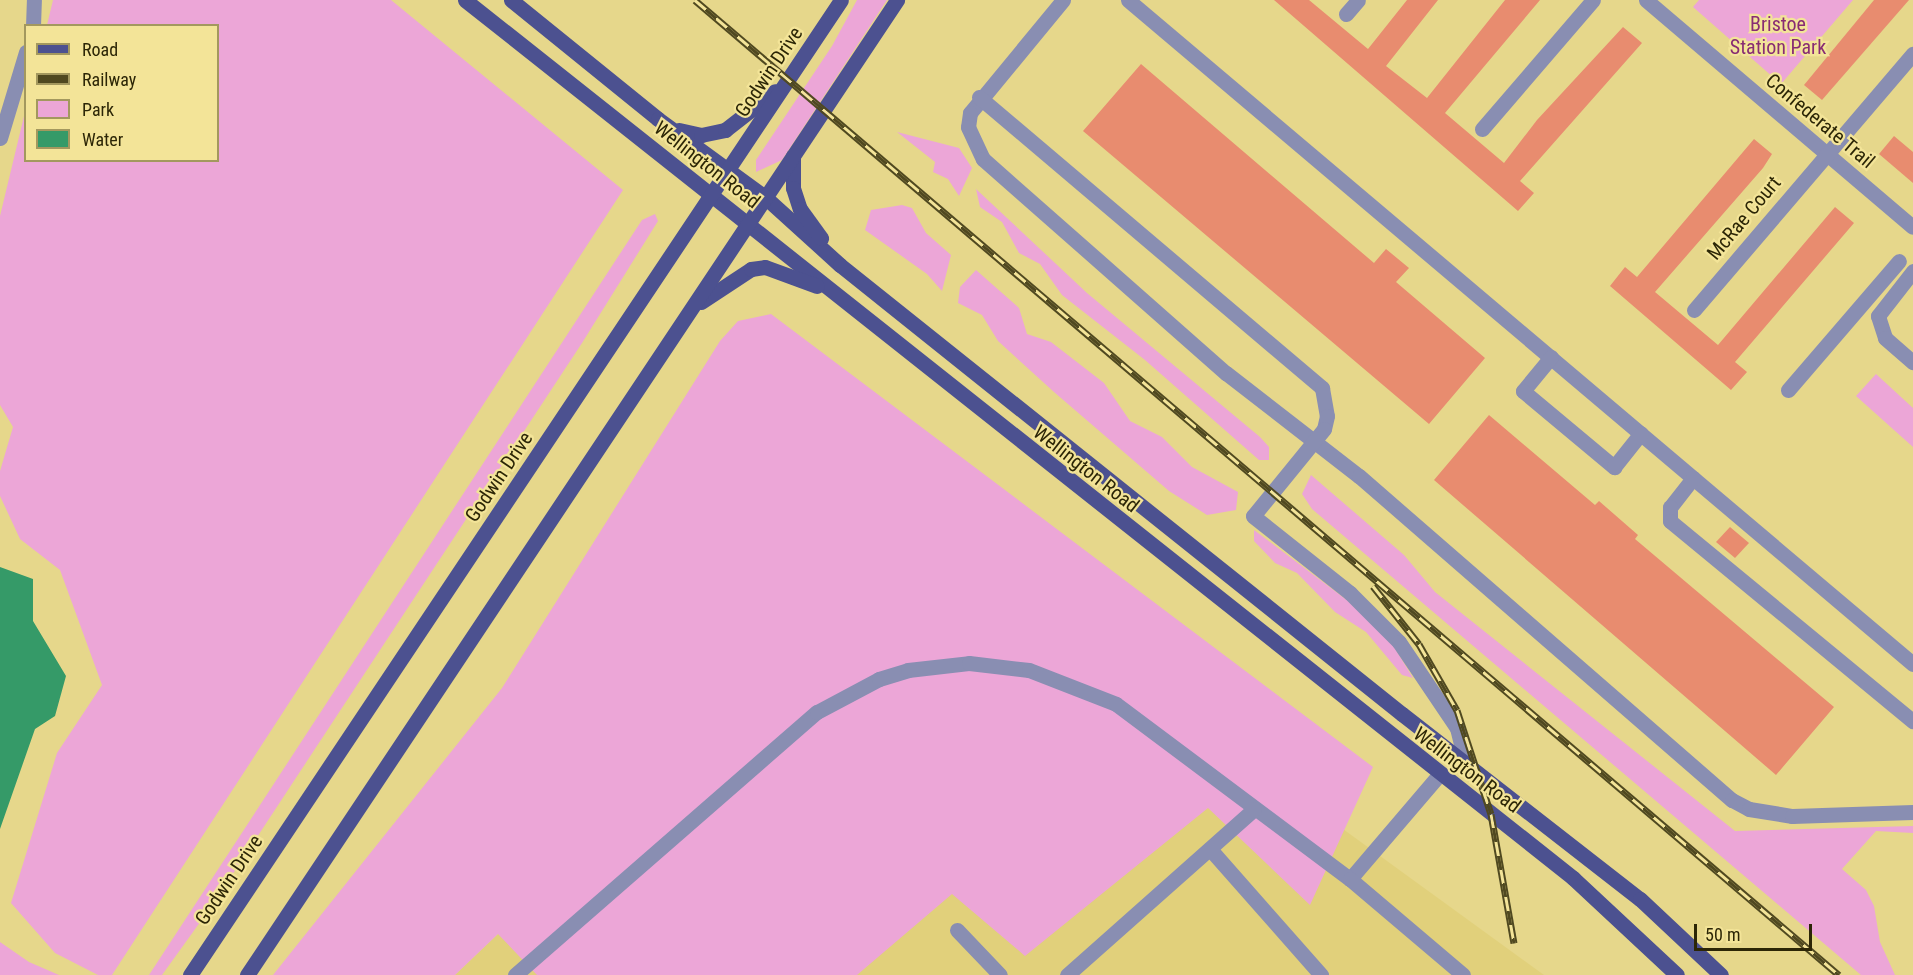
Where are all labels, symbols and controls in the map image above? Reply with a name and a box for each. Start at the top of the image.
park label: Bristoe Station Park [1730,12,1826,59]
street label: Godwin Drive [730,22,808,122]
legend [24,24,219,162]
text: Road [82,39,118,60]
street label: Confederate Trail [1761,68,1879,174]
text: Railway [82,69,136,90]
text: Park [82,99,114,120]
street label: Wellington Road [649,116,765,214]
text: Water [82,129,123,150]
street label: McRae Court [1702,171,1786,265]
street label: Wellington Road [1028,420,1144,518]
street label: Godwin Drive [460,427,538,527]
street label: Wellington Road [1409,722,1525,818]
street label: Godwin Drive [190,830,268,930]
scale bar [1697,912,1816,950]
text: 50 m [1705,924,1740,945]

